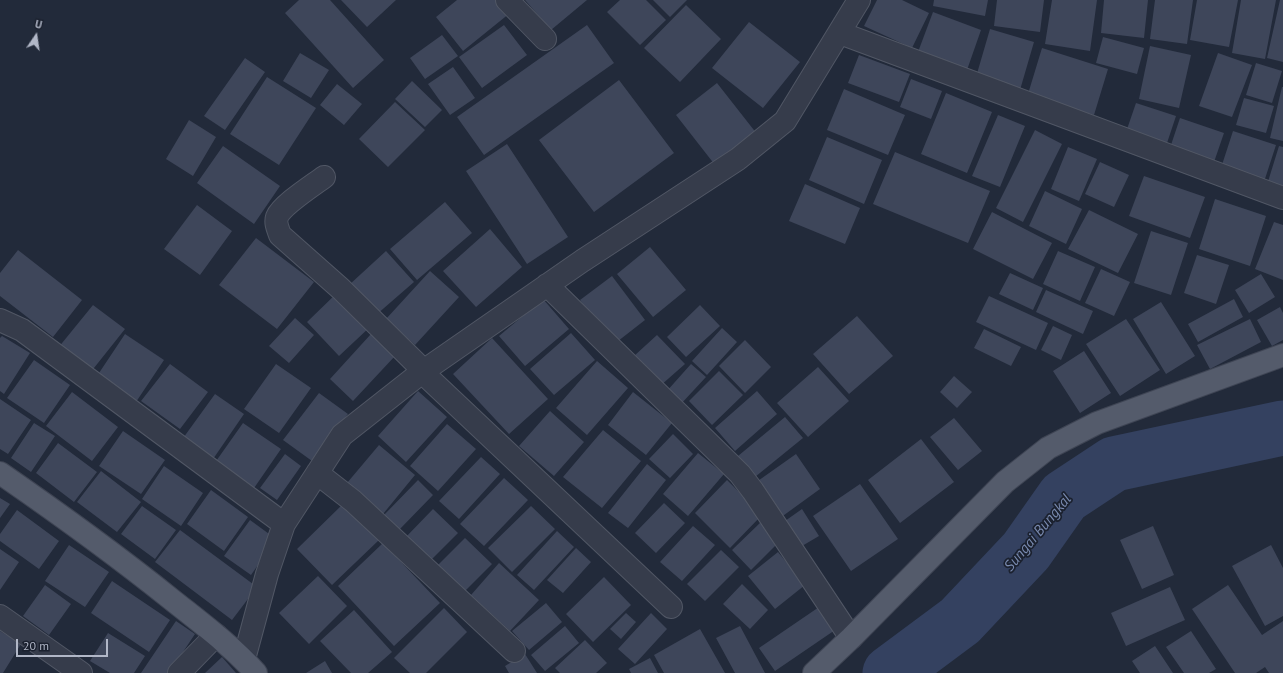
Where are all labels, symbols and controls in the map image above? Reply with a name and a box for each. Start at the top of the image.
north arrow [16,16,56,56]
text: U [34,17,44,32]
water label: Sungai Bungkal [1001,491,1075,575]
scale bar [18,631,110,657]
text: 20 m [23,638,49,653]

